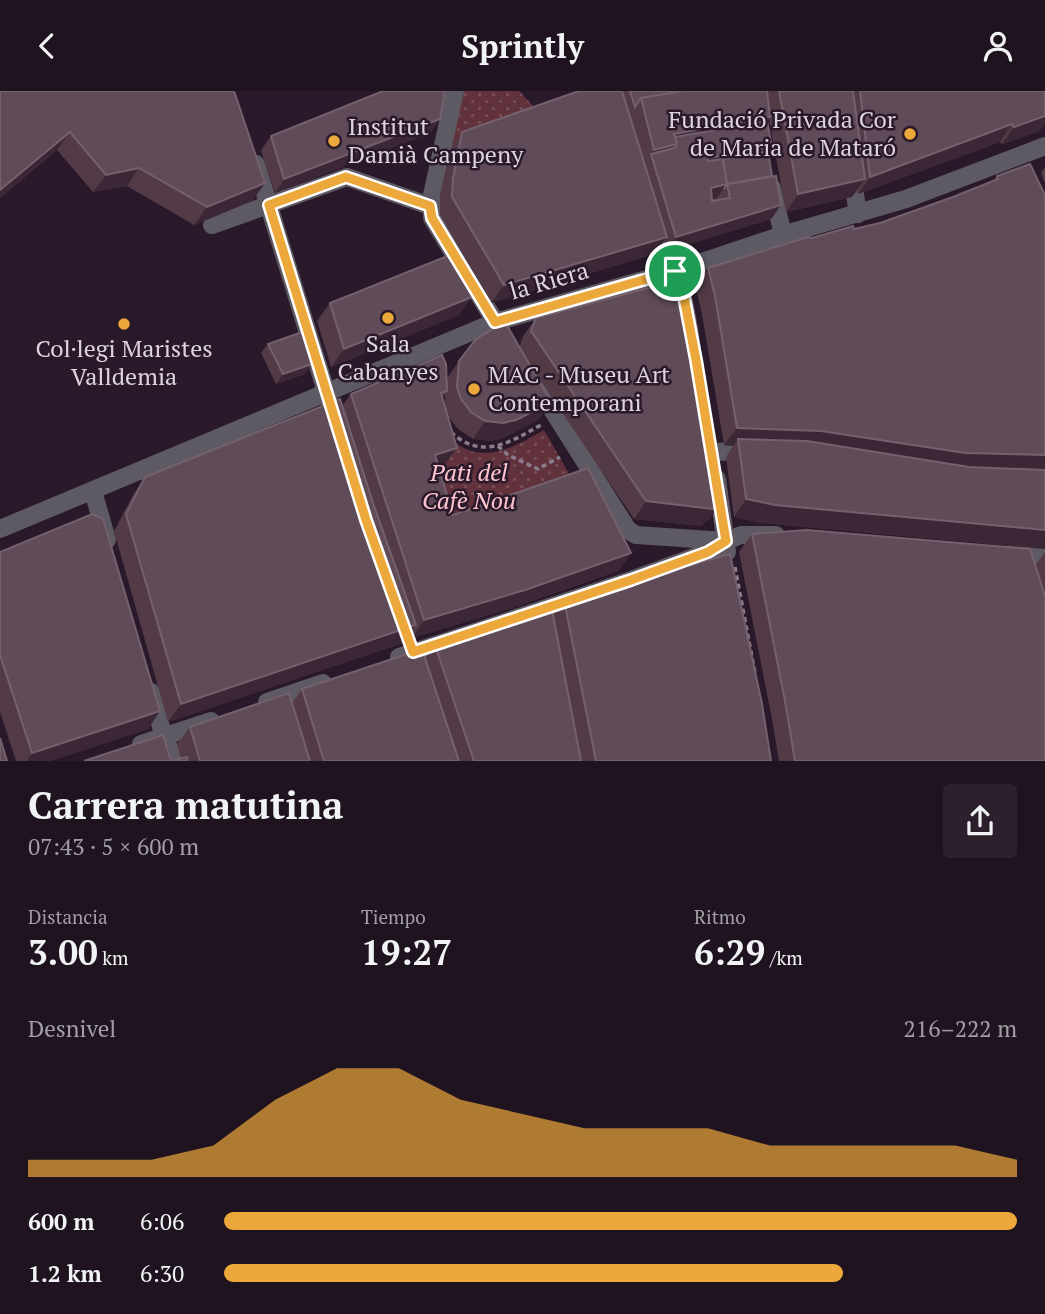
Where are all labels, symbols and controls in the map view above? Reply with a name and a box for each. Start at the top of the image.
text: Sprintly [461,25,584,67]
icon: back [28,27,66,65]
icon: person [979,27,1017,65]
place label: Fundació Privada Cor de Maria de Mataró [668,103,897,163]
place label: Institut Damià Campeny [348,110,524,170]
marker: Fundació Privada Cor de Maria de Mataró [902,126,918,142]
marker: Institut Damià Campeny [326,133,342,149]
pin [645,241,705,301]
icon: arrive [656,252,694,290]
street label: la Riera [505,253,592,307]
marker: Sala Cabanyes [380,310,396,326]
marker: Col·legi Maristes Valldemia [116,316,132,332]
place label: Sala Cabanyes [337,327,439,387]
place label: Col·legi Maristes Valldemia [35,332,213,392]
place label: MAC - Museu Art Contemporani [488,358,670,418]
marker: MAC - Museu Art Contemporani [466,381,482,397]
park label: Pati del Cafè Nou [422,456,516,516]
text: Carrera matutina [28,780,343,830]
button: share [943,784,1017,858]
text: 07:43 · 5 × 600 m [28,831,199,862]
text: Distancia [28,904,108,929]
text: Tiempo [361,904,426,929]
text: Ritmo [694,904,746,929]
text: 3.00 [28,929,98,975]
text: 19:27 [361,929,452,975]
text: 6:29 [694,929,765,975]
text: km [98,945,129,970]
text: /km [765,945,803,970]
text: Desnivel [28,1013,116,1044]
text: 216–222 m [904,1013,1017,1044]
text: 600 m [28,1206,94,1237]
text: 6:06 [140,1206,184,1237]
text: 1.2 km [28,1258,102,1289]
text: 6:30 [140,1258,184,1289]

